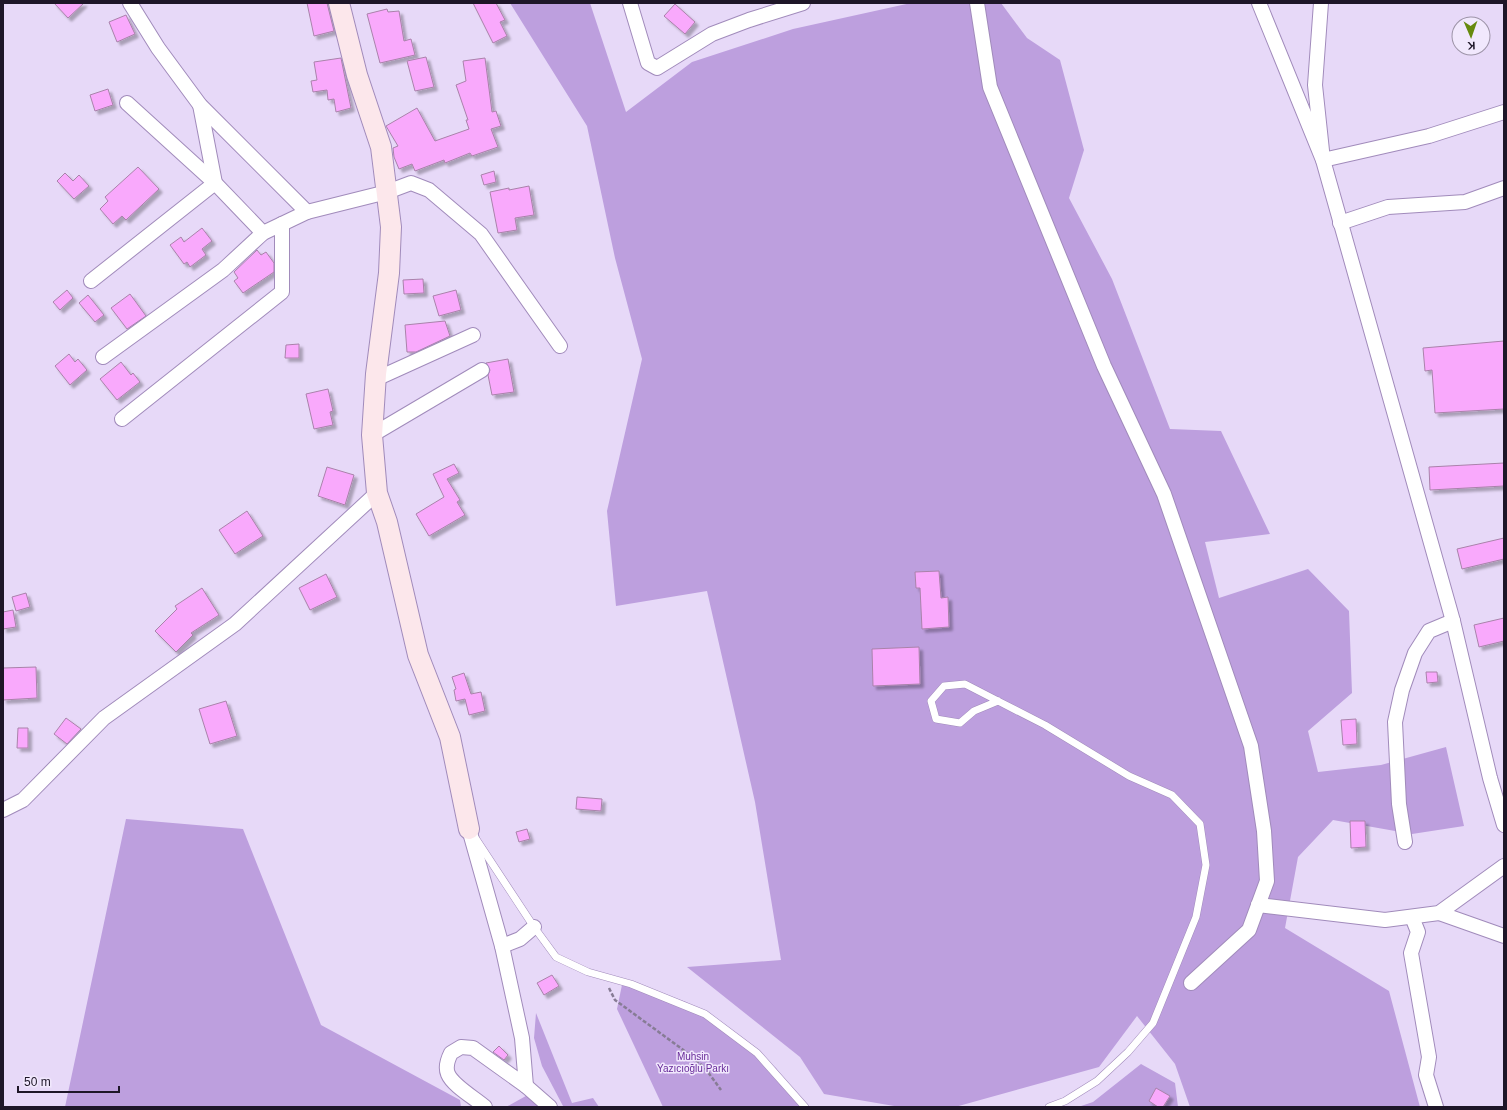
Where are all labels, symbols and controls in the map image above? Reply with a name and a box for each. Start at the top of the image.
north arrow [1451,16,1491,56]
text: K [1467,40,1476,52]
park label: Muhsin Yazıcıoğlu Parkı [657,1051,729,1074]
scale bar [18,1068,119,1094]
text: 50 m [24,1075,51,1089]

